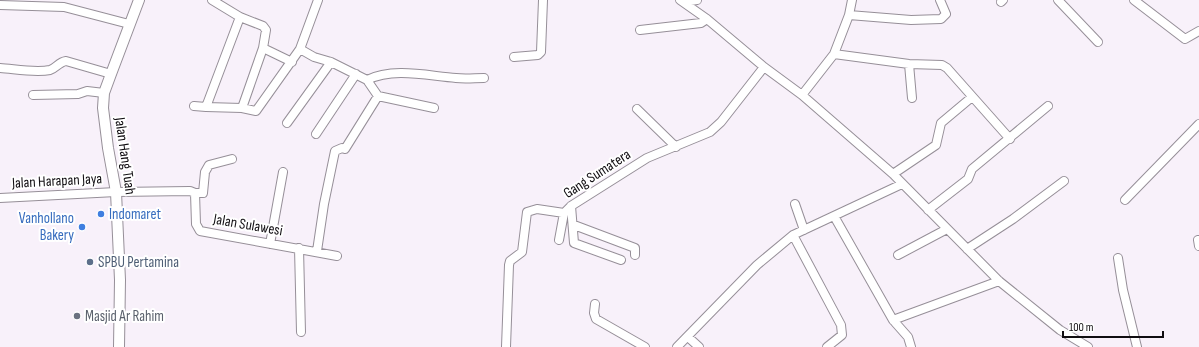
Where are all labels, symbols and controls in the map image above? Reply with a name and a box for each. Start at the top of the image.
street label: Jalan Hang Tuah [110,115,140,196]
street label: Gang Sumatera [560,145,634,203]
street label: Jalan Harapan Jaya [10,169,103,193]
place label: Indomaret [109,205,161,224]
place label: Vanhollano Bakery [19,209,74,245]
marker: Indomaret [96,209,106,219]
street label: Jalan Sulawesi [211,209,284,240]
marker: Vanhollano Bakery [77,222,87,232]
place label: SPBU Pertamina [98,253,179,272]
marker: SPBU Pertamina [85,257,95,267]
place label: Masjid Ar Rahim [85,307,164,326]
marker: Masjid Ar Rahim [72,311,82,321]
scale bar [1063,313,1163,339]
text: 100 m [1069,320,1094,335]

